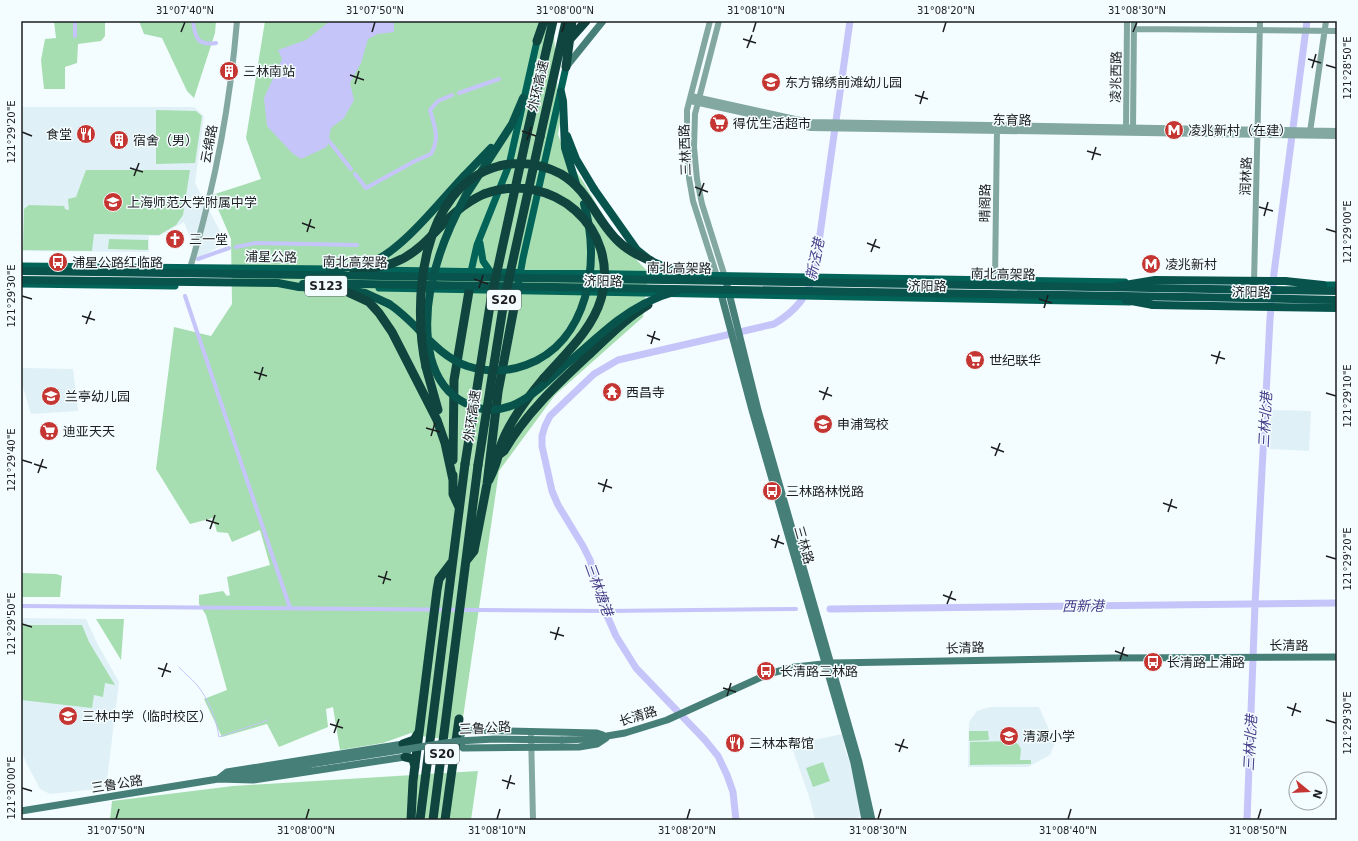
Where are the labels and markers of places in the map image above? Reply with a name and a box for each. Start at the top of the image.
building icon: 三林南站 [218,60,240,82]
place label: 三林南站 [243,64,295,79]
school or university icon: 东方锦绣前滩幼儿园 [760,71,782,93]
place label: 东方锦绣前滩幼儿园 [785,75,902,90]
supermarket icon: 得优生活超市 [708,112,730,134]
place label: 得优生活超市 [733,116,811,131]
metro station icon: 凌兆新村（在建） [1163,119,1185,141]
restaurant icon: 食堂 [75,123,97,145]
place label: 凌兆新村（在建） [1188,123,1292,138]
place label: 食堂 [46,127,72,142]
building icon: 宿舍（男） [108,129,130,151]
place label: 宿舍（男） [133,133,198,148]
school or university icon: 上海师范大学附属中学 [102,191,124,213]
place label: 上海师范大学附属中学 [127,195,257,210]
church icon: 三一堂 [164,228,186,250]
place label: 三一堂 [189,232,228,247]
bus stop icon: 浦星公路红临路 [47,251,69,273]
metro station icon: 凌兆新村 [1140,253,1162,275]
place label: 浦星公路红临路 [72,255,163,270]
place label: 凌兆新村 [1165,257,1217,272]
supermarket icon: 世纪联华 [964,349,986,371]
place label: 世纪联华 [989,353,1041,368]
temple icon: 西昌寺 [601,381,623,403]
school or university icon: 兰亭幼儿园 [40,385,62,407]
place label: 西昌寺 [626,385,665,400]
place label: 兰亭幼儿园 [65,389,130,404]
school or university icon: 申浦驾校 [812,413,834,435]
place label: 申浦驾校 [837,417,889,432]
supermarket icon: 迪亚天天 [38,420,60,442]
place label: 迪亚天天 [63,424,115,439]
bus stop icon: 三林路林悦路 [761,480,783,502]
place label: 三林路林悦路 [786,484,864,499]
bus stop icon: 长清路上浦路 [1142,651,1164,673]
place label: 长清路上浦路 [1167,655,1245,670]
bus stop icon: 长清路三林路 [755,660,777,682]
place label: 长清路三林路 [780,664,858,679]
school or university icon: 三林中学（临时校区） [57,705,79,727]
place label: 三林中学（临时校区） [82,709,212,724]
school or university icon: 清源小学 [998,725,1020,747]
place label: 清源小学 [1023,729,1075,744]
restaurant icon: 三林本帮馆 [724,732,746,754]
place label: 三林本帮馆 [749,736,814,751]

